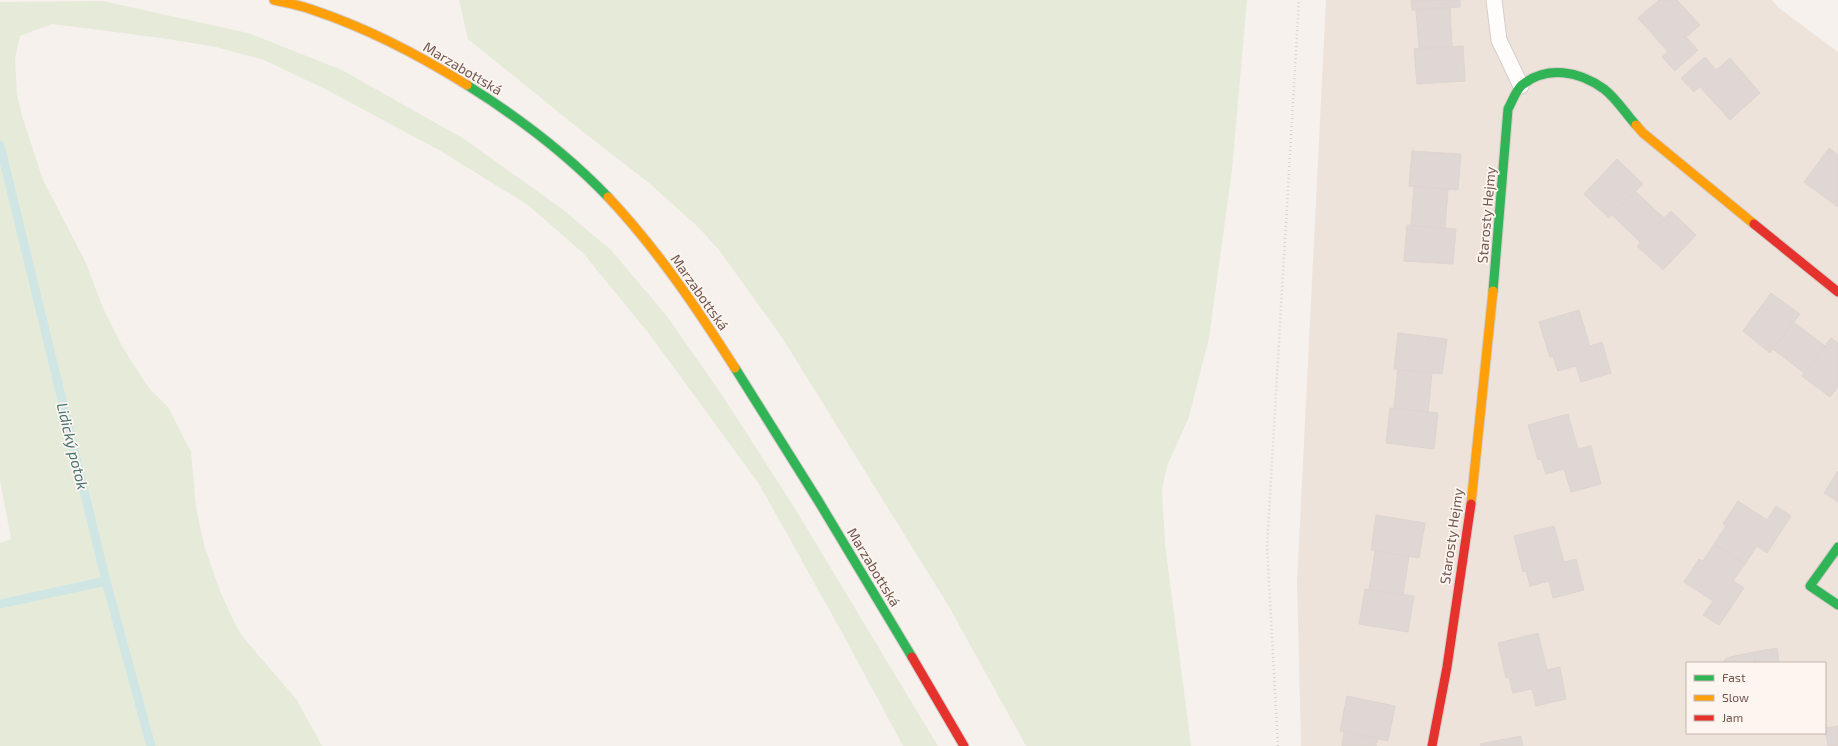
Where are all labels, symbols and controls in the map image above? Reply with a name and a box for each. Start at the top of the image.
street label: Marzabottská [421,38,505,98]
street label: Starosty Hejmy [1473,165,1499,264]
street label: Marzabottská [668,251,732,333]
water label: Lidický potok [53,401,93,492]
street label: Starosty Hejmy [1436,486,1466,585]
street label: Marzabottská [844,525,904,609]
legend [1686,662,1826,734]
text: Fast [1722,670,1746,684]
text: Slow [1722,690,1749,704]
text: Jam [1722,710,1743,724]

